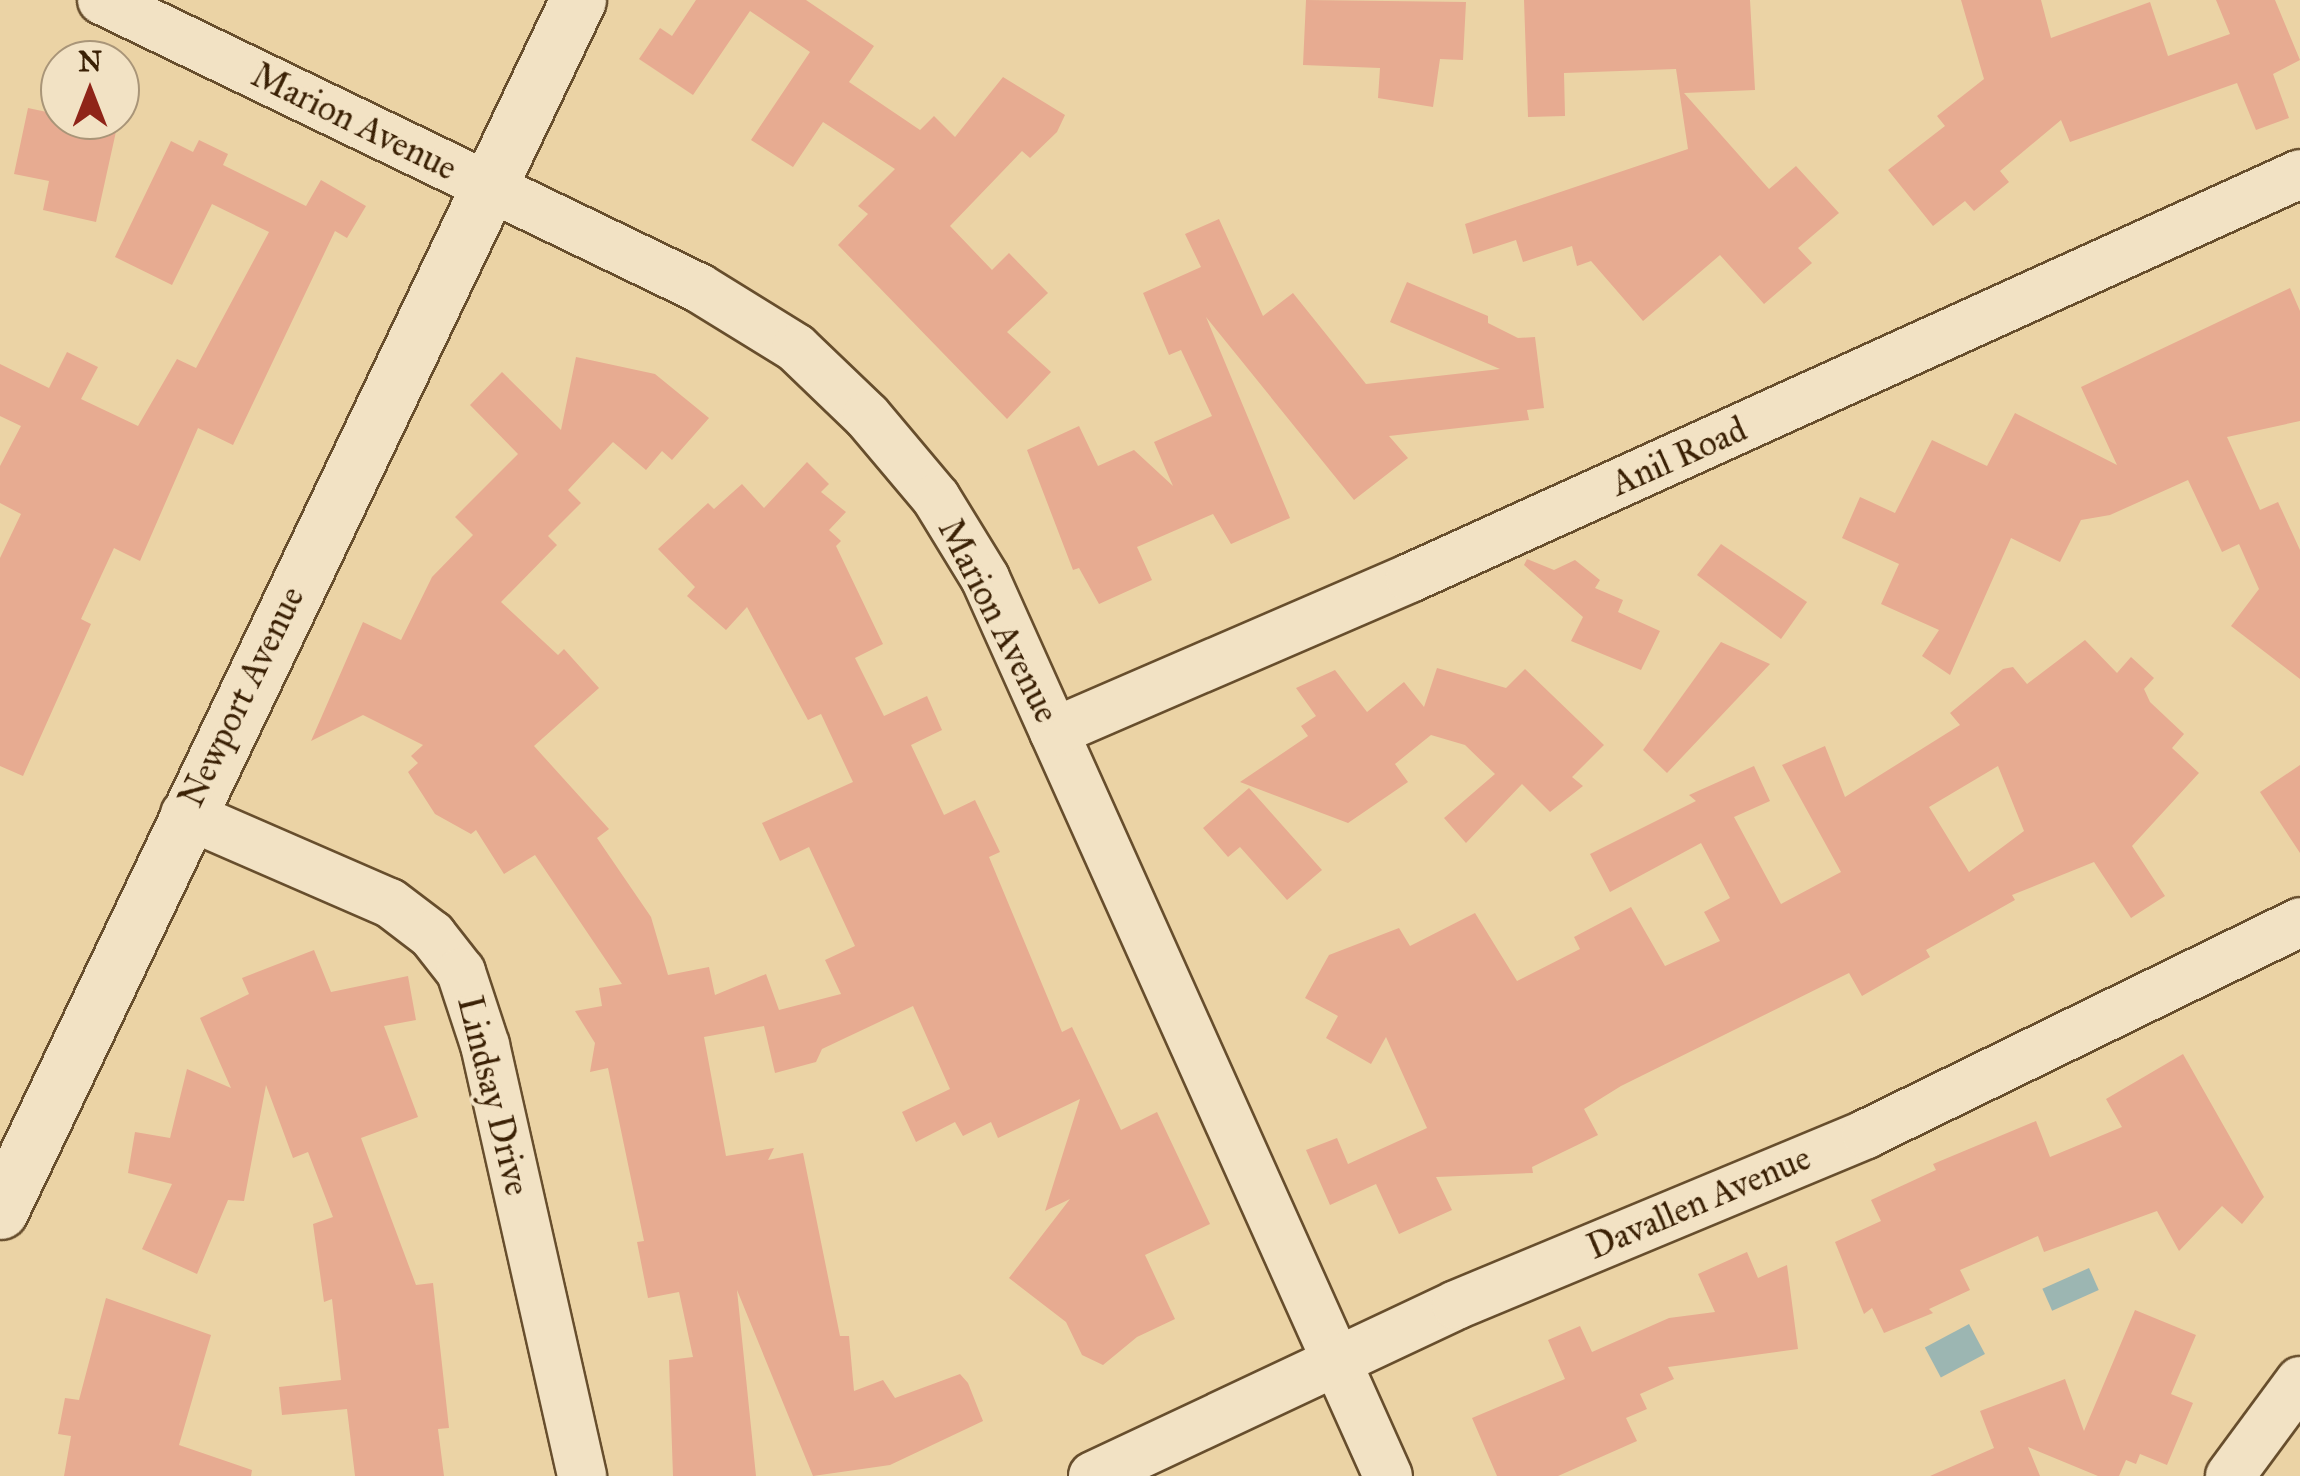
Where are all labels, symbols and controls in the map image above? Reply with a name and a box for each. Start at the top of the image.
north arrow [40,40,140,140]
text: N [78,44,102,79]
street label: Marion Avenue [245,54,463,190]
street label: Anil Road [1605,409,1753,505]
street label: Marion Avenue [929,512,1067,730]
street label: Newport Avenue [171,580,313,814]
street label: Lindsay Drive [448,992,538,1200]
street label: Davallen Avenue [1581,1137,1817,1269]

